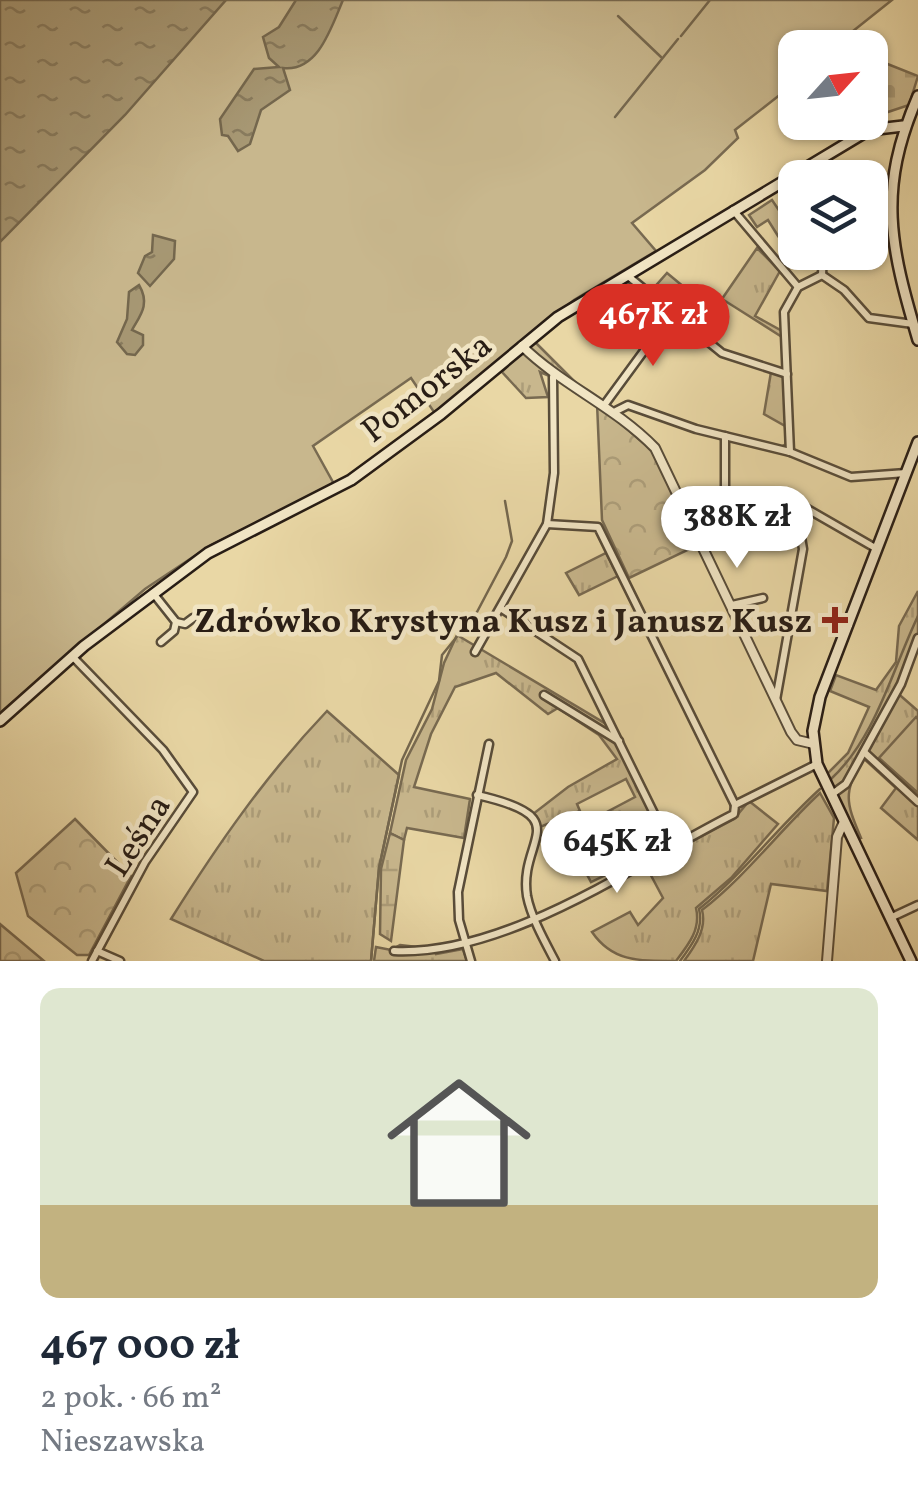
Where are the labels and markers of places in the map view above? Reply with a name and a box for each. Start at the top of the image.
pin: 467K zł [561,284,745,369]
pin: 388K zł [645,486,829,571]
place label: Zdrówko Krystyna Kusz i Janusz Kusz [194,599,812,647]
marker: Zdrówko Krystyna Kusz i Janusz Kusz [822,607,848,633]
pin: 645K zł [525,811,709,896]

